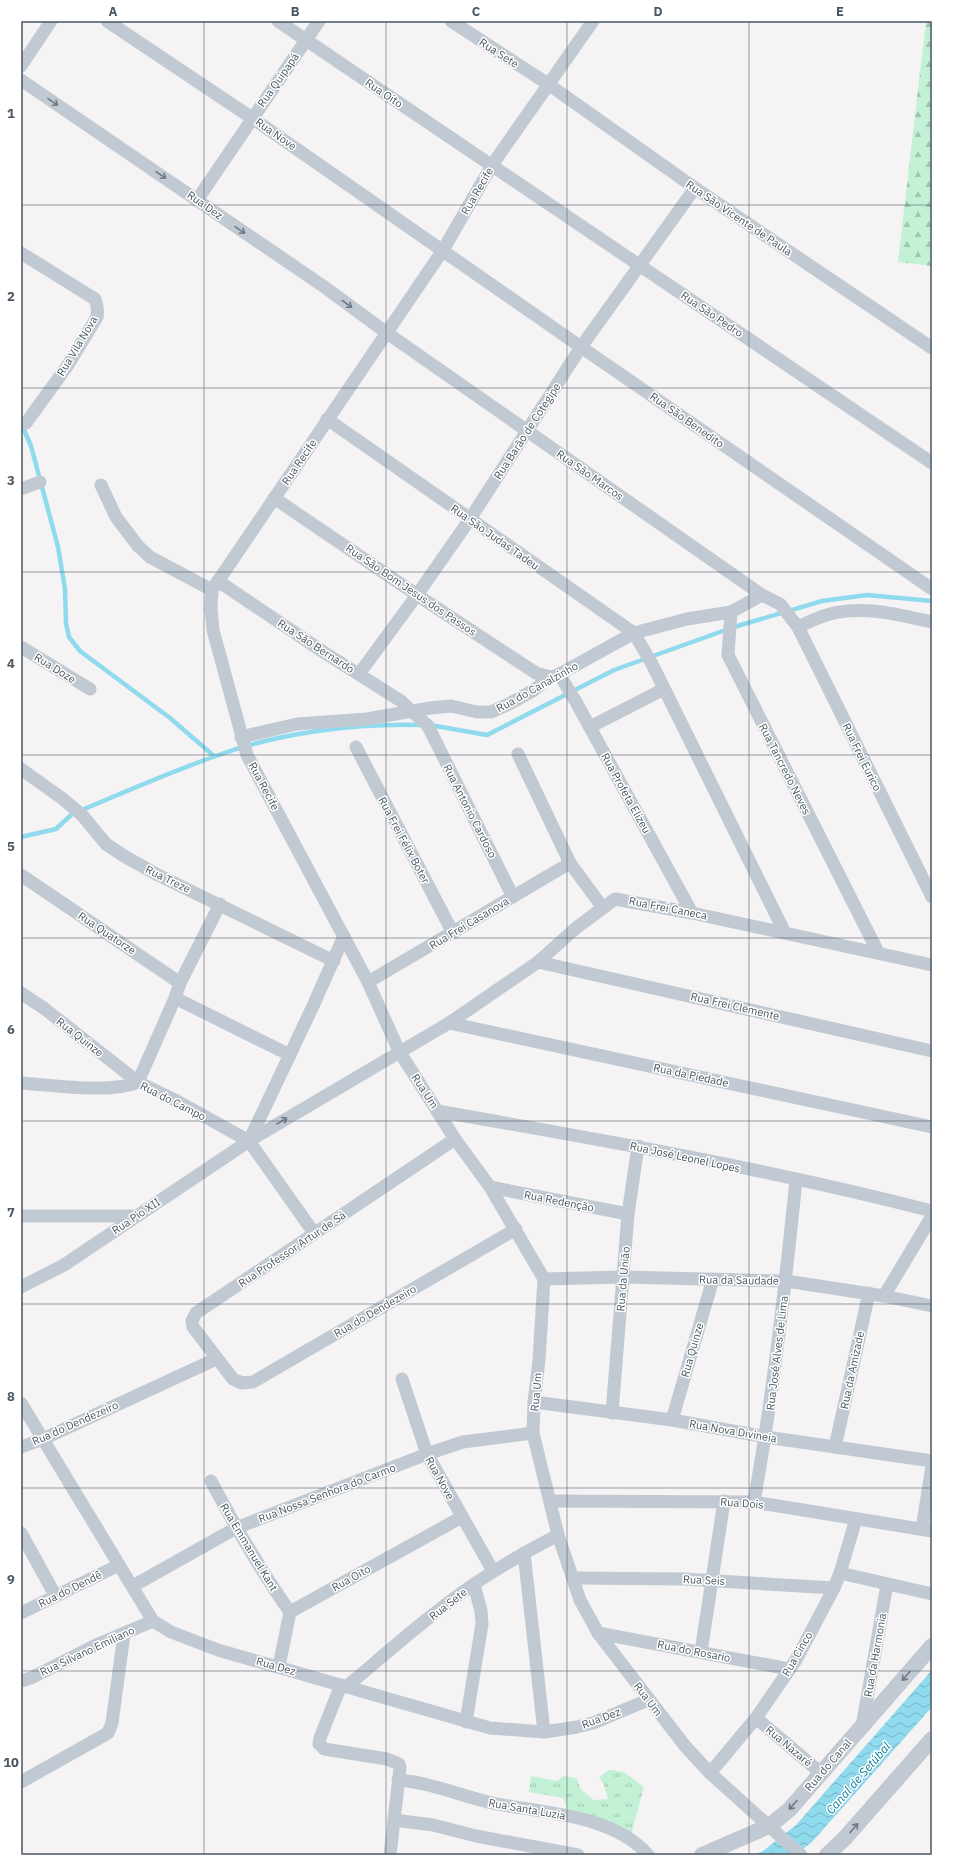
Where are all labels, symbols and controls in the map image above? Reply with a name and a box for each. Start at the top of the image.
text: A [109,3,118,20]
text: B [291,3,300,20]
text: C [472,3,481,20]
text: D [653,3,663,20]
text: E [836,3,844,20]
street label: Rua Sete [477,35,521,71]
street label: Rua Quipapá [254,50,302,110]
street label: Rua Oito [363,75,405,111]
one-way arrow [47,98,58,106]
text: 1 [7,105,15,122]
street label: Rua Nove [253,115,299,153]
street label: Rua Recife [458,165,496,217]
one-way arrow [155,171,166,179]
street label: Rua São Vicente de Paula [683,177,795,259]
street label: Rua Dez [185,188,225,222]
one-way arrow [235,226,246,234]
text: 2 [7,288,15,305]
street label: Rua São Pedro [678,288,746,340]
one-way arrow [342,300,353,308]
street label: Rua Vila Nova [54,313,100,379]
street label: Rua Barão de Cotegipe [491,380,563,482]
street label: Rua São Benedito [647,389,727,451]
street label: Rua Recife [279,436,319,488]
street label: Rua São Marcos [554,447,626,503]
text: 3 [7,472,15,489]
street label: Rua São Judas Tadeu [448,501,542,573]
street label: Rua São Bom Jesus dos Passos [343,541,479,639]
street label: Rua São Bernardo [275,616,357,676]
street label: Rua Doze [32,650,78,686]
text: 4 [7,655,15,672]
street label: Rua do Canalzinho [494,659,580,715]
street label: Rua Tancredo Neves [756,721,814,817]
street label: Rua Frei Eurico [839,721,885,793]
street label: Rua Profeta Elizeu [598,750,654,836]
street label: Rua Recife [245,760,283,812]
street label: Rua Antonio Cardoso [440,762,500,860]
street label: Rua Frei Félix Boter [375,794,433,886]
text: 5 [7,838,15,855]
street label: Rua Treze [143,862,193,896]
street label: Rua Frei Casanova [427,894,511,952]
street label: Rua Frei Caneca [628,894,708,922]
street label: Rua Quatorze [75,909,139,957]
street label: Rua Frei Clemente [689,989,781,1023]
street label: Rua Quinze [54,1014,106,1060]
text: 6 [7,1021,15,1038]
street label: Rua da Piedade [652,1060,730,1090]
street label: Rua Um [409,1071,441,1111]
street label: Rua do Campo [138,1078,208,1124]
one-way arrow [276,1116,288,1124]
street label: Rua José Leonel Lopes [629,1138,741,1176]
street label: Rua Redenção [523,1187,595,1215]
street label: Rua Pio XII [109,1195,163,1237]
text: 7 [7,1204,15,1221]
street label: Rua Professor Artur de Sá [236,1208,348,1290]
street label: Rua da União [613,1246,633,1312]
street label: Rua da Saudade [699,1272,779,1288]
street label: Rua do Dendezeiro [331,1282,419,1340]
street label: Rua José Alves de Lima [763,1295,791,1411]
street label: Rua Quinze [678,1321,706,1379]
street label: Rua da Amizade [837,1330,867,1410]
street label: Rua Um [527,1372,545,1412]
text: 8 [7,1388,15,1405]
street label: Rua do Dendezeiro [30,1398,120,1448]
street label: Rua Nova Divineia [688,1416,778,1446]
street label: Rua Nove [422,1454,458,1502]
street label: Rua Nossa Senhora do Carmo [256,1460,398,1526]
street label: Rua Dois [720,1495,764,1511]
street label: Rua Emmanuel Kant [217,1500,281,1594]
street label: Rua Oito [329,1562,373,1594]
street label: Rua do Dendê [36,1568,104,1610]
text: 9 [7,1571,15,1588]
street label: Rua Seis [683,1572,725,1588]
street label: Rua Sete [426,1585,470,1623]
street label: Rua da Harmonia [861,1612,889,1698]
street label: Rua Silvano Emiliano [37,1623,137,1679]
street label: Rua Cinco [779,1629,815,1679]
street label: Rua do Rosario [656,1637,732,1665]
street label: Rua Dez [255,1654,297,1678]
one-way arrow [902,1671,911,1681]
street label: Rua Um [631,1679,665,1719]
street label: Rua Dez [580,1705,622,1731]
street label: Rua Nazaré [763,1723,815,1769]
street label: Rua do Canal [801,1736,855,1794]
water label: Canal de Setúbal [823,1738,894,1817]
text: 10 [3,1754,19,1771]
street label: Rua Santa Luzia [487,1795,567,1823]
one-way arrow [788,1800,798,1810]
one-way arrow [850,1822,859,1833]

